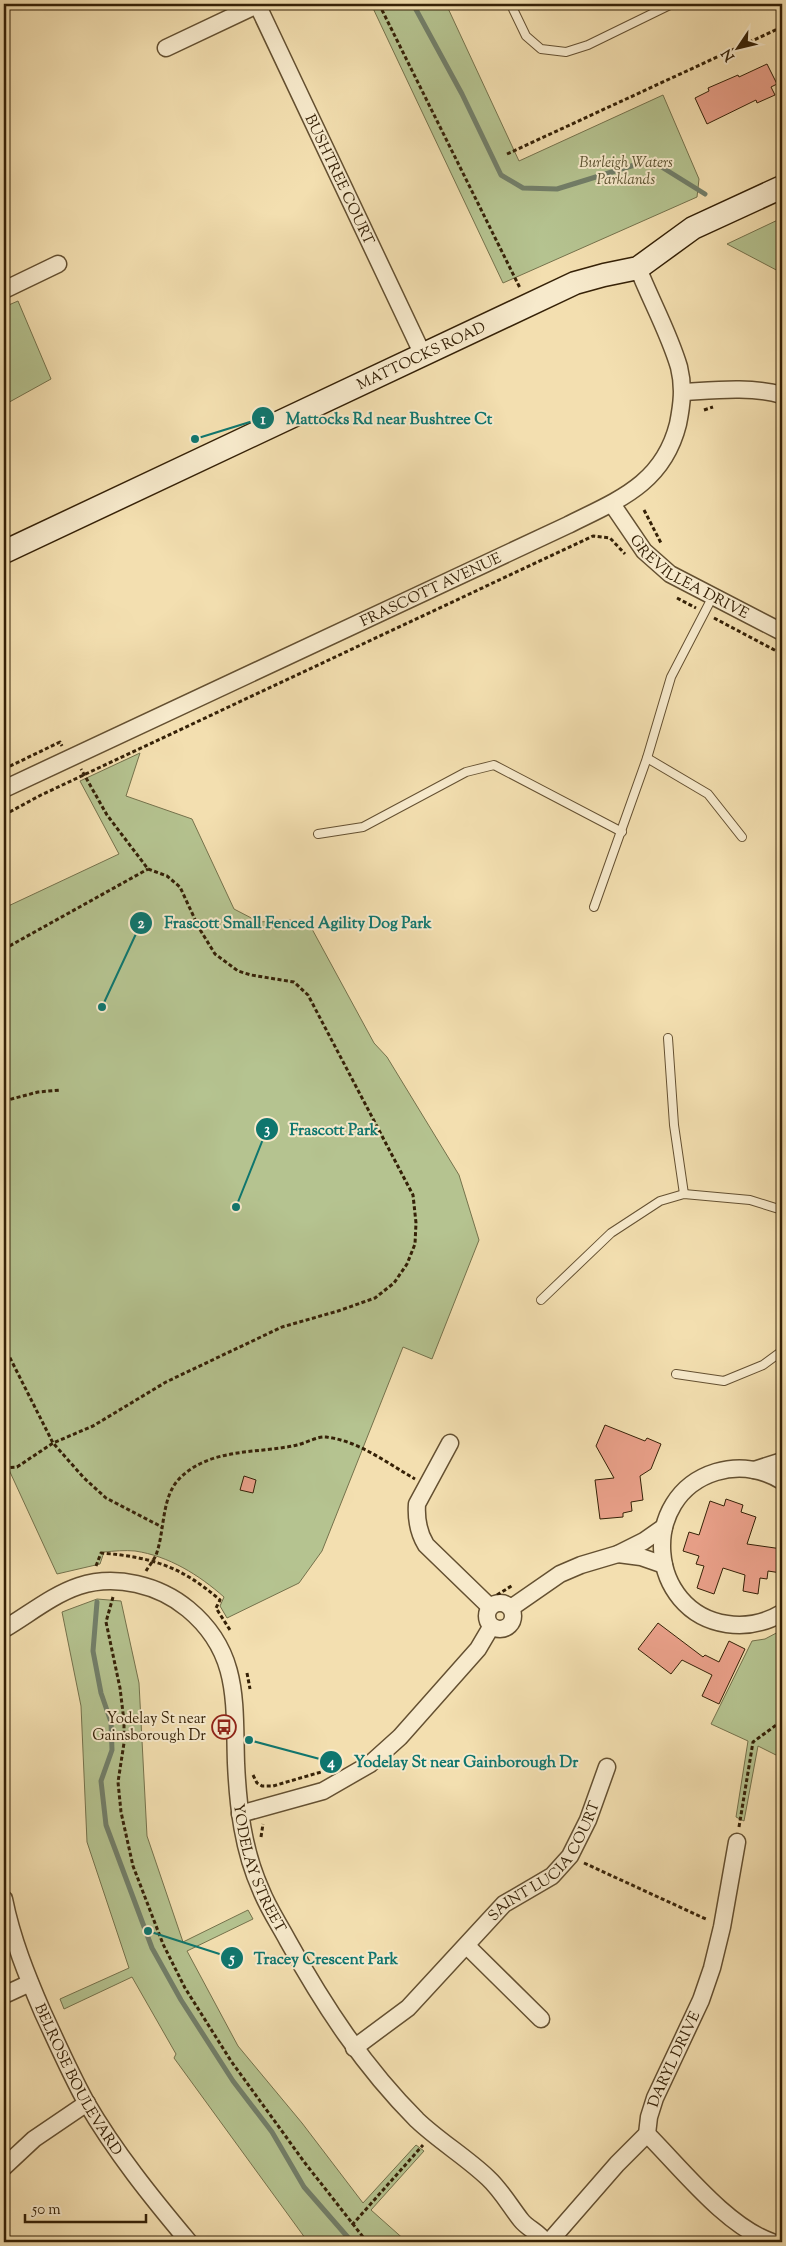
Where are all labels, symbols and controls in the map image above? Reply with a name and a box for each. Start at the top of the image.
north arrow [714,22,764,72]
text: N [718,44,740,65]
street label: BUSHTREE COURT [299,111,379,249]
park label: Burleigh Waters Parklands [579,153,673,191]
street label: MATTOCKS ROAD [354,318,490,396]
callout: Mattocks Rd near Bushtree Ct [251,403,503,434]
text: Mattocks Rd near Bushtree Ct [286,409,493,432]
text: 1 [260,410,266,431]
street label: GREVILLEA DRIVE [624,531,752,625]
street label: FRASCOTT AVENUE [357,549,505,633]
callout: Frascott Small Fenced Agility Dog Park [129,907,441,938]
text: Frascott Small Fenced Agility Dog Park [164,913,432,936]
text: 2 [137,914,145,935]
callout: Frascott Park [255,1114,389,1145]
text: 3 [264,1120,270,1141]
text: Frascott Park [289,1120,379,1143]
place label: Yodelay St near Gainsborough Dr [92,1709,206,1747]
bus stop icon: Yodelay St near Gainsborough Dr [211,1714,237,1740]
callout: Yodelay St near Gainborough Dr [319,1746,588,1777]
text: Yodelay St near Gainborough Dr [354,1752,579,1775]
text: 4 [326,1753,335,1774]
street label: SAINT LUCIA COURT [484,1798,606,1927]
street label: YODELAY STREET [227,1802,290,1937]
callout: Tracey Crescent Park [219,1943,409,1974]
text: 5 [228,1949,235,1970]
text: Tracey Crescent Park [254,1949,399,1972]
street label: BELROSE BOULEVARD [28,2001,127,2160]
street label: DARYL DRIVE [644,2008,706,2110]
scale bar [25,2191,146,2223]
text: 50 m [31,2200,61,2221]

